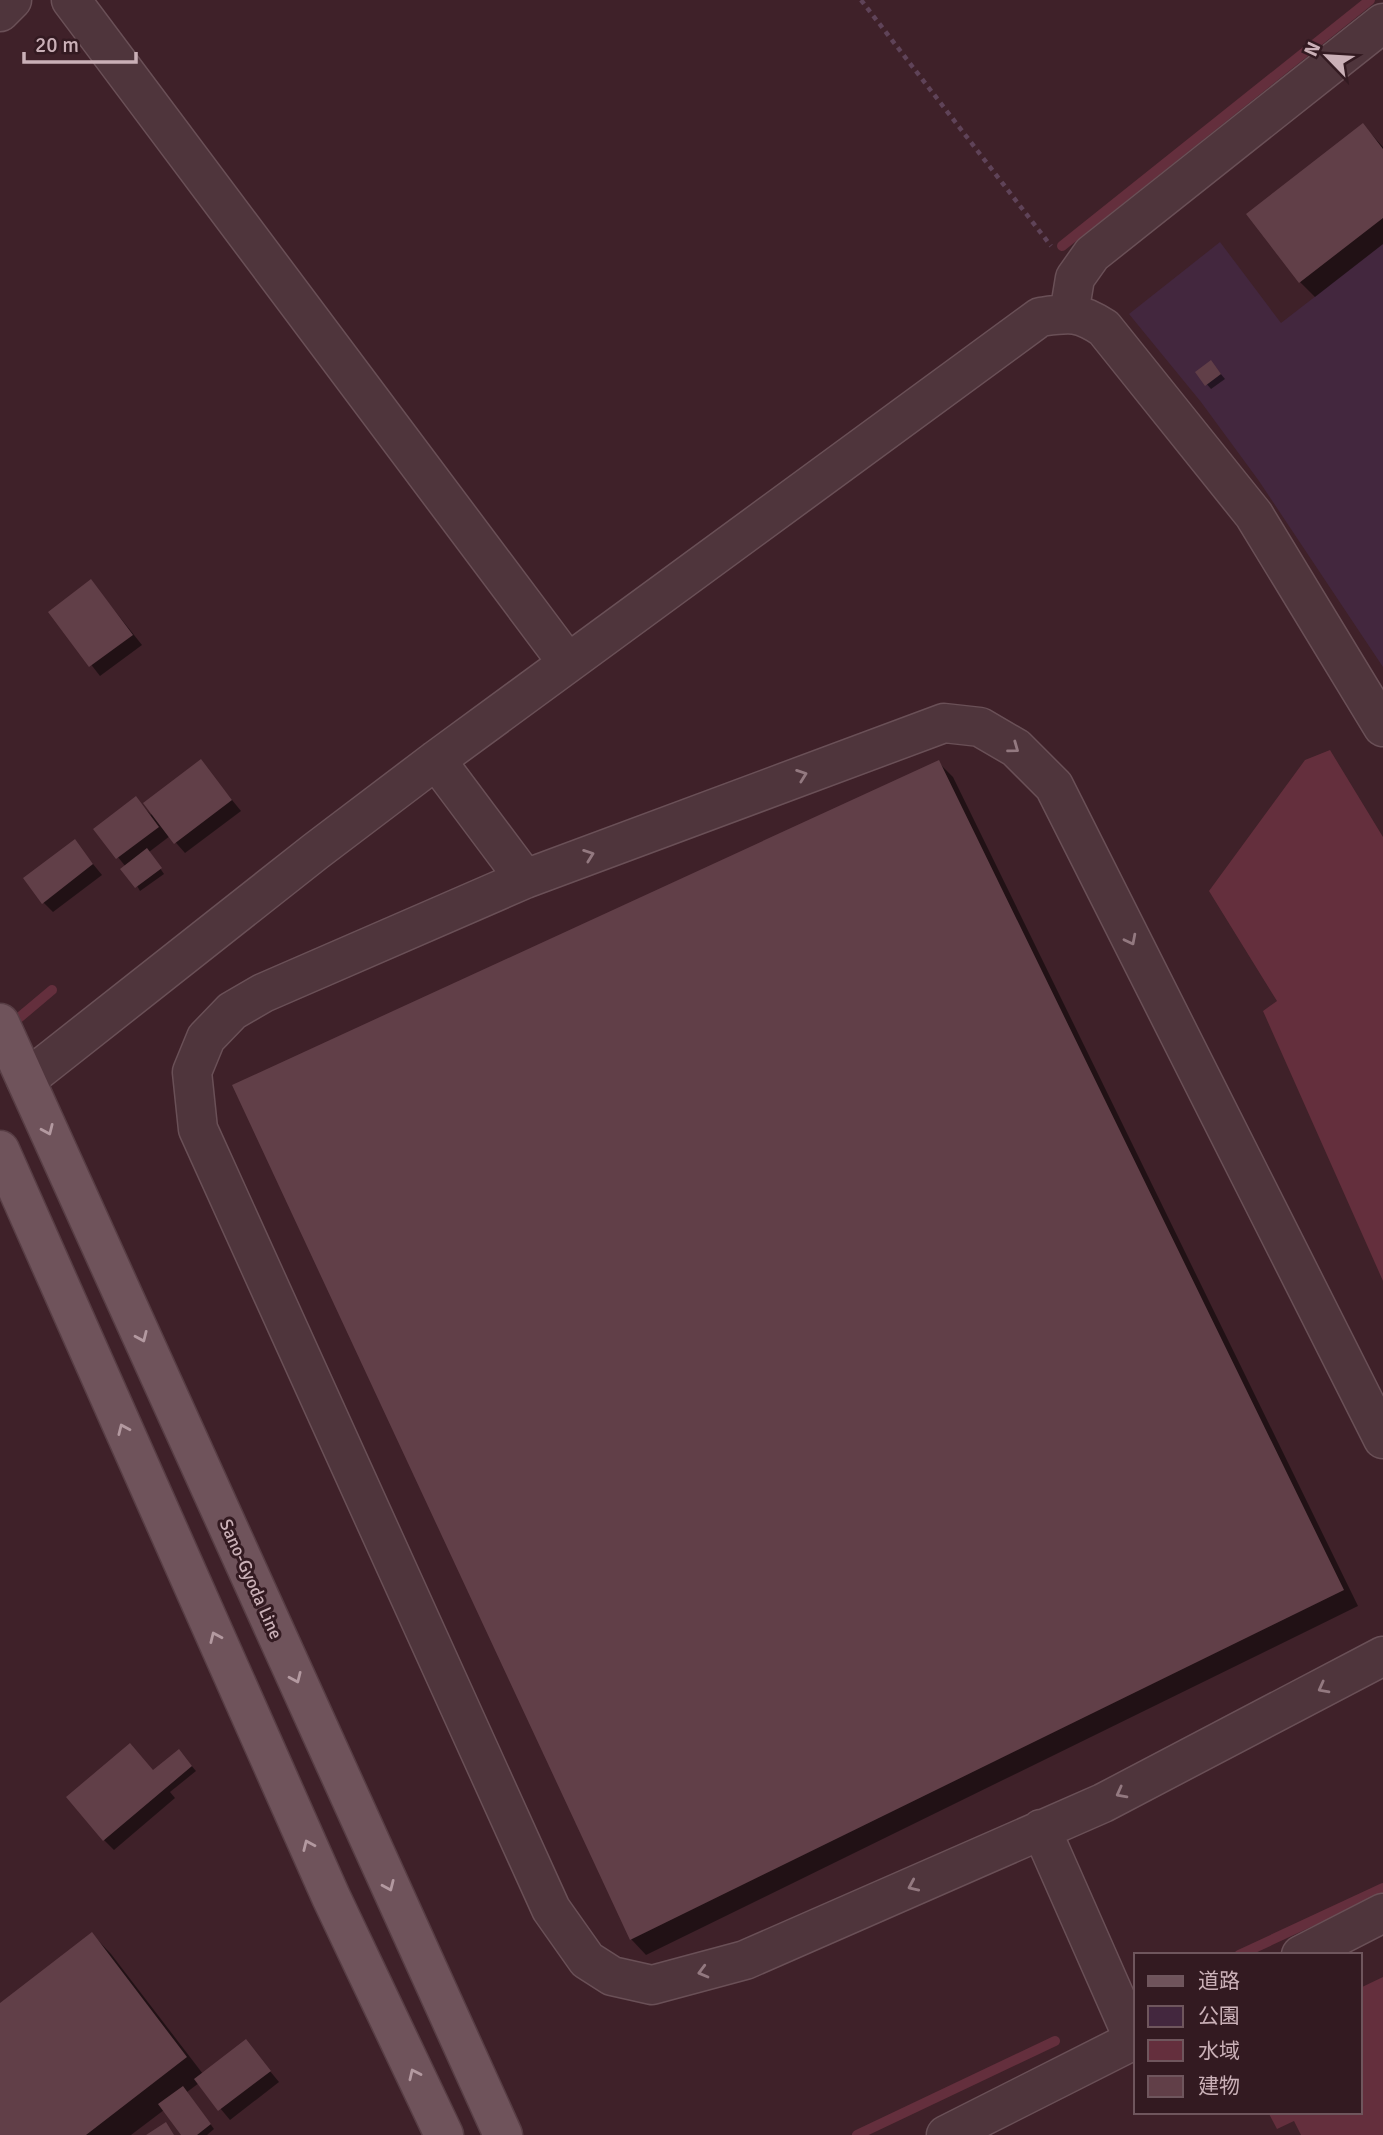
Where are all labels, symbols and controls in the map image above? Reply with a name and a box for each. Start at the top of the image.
scale bar [24,21,136,65]
north arrow [1292,21,1362,91]
text: 20 m [35,32,79,58]
text: N [1299,38,1326,60]
one-way arrow [1006,740,1018,752]
one-way arrow [796,770,808,784]
one-way arrow [582,849,594,863]
one-way arrow [1123,933,1137,945]
one-way arrow [40,1123,54,1135]
one-way arrow [134,1330,148,1342]
one-way arrow [117,1424,131,1437]
street label: Sano-Gyoda Line [215,1516,287,1642]
one-way arrow [209,1632,223,1645]
one-way arrow [288,1671,302,1684]
one-way arrow [1317,1679,1330,1693]
one-way arrow [1116,1785,1128,1798]
one-way arrow [302,1840,316,1852]
one-way arrow [908,1878,921,1892]
one-way arrow [381,1879,395,1891]
legend [1134,1953,1362,2114]
one-way arrow [697,1963,709,1978]
text: 道路 [1198,1968,1240,1994]
text: 公園 [1198,2003,1240,2029]
text: 水域 [1198,2038,1240,2064]
one-way arrow [409,2069,423,2081]
text: 建物 [1198,2073,1240,2099]

